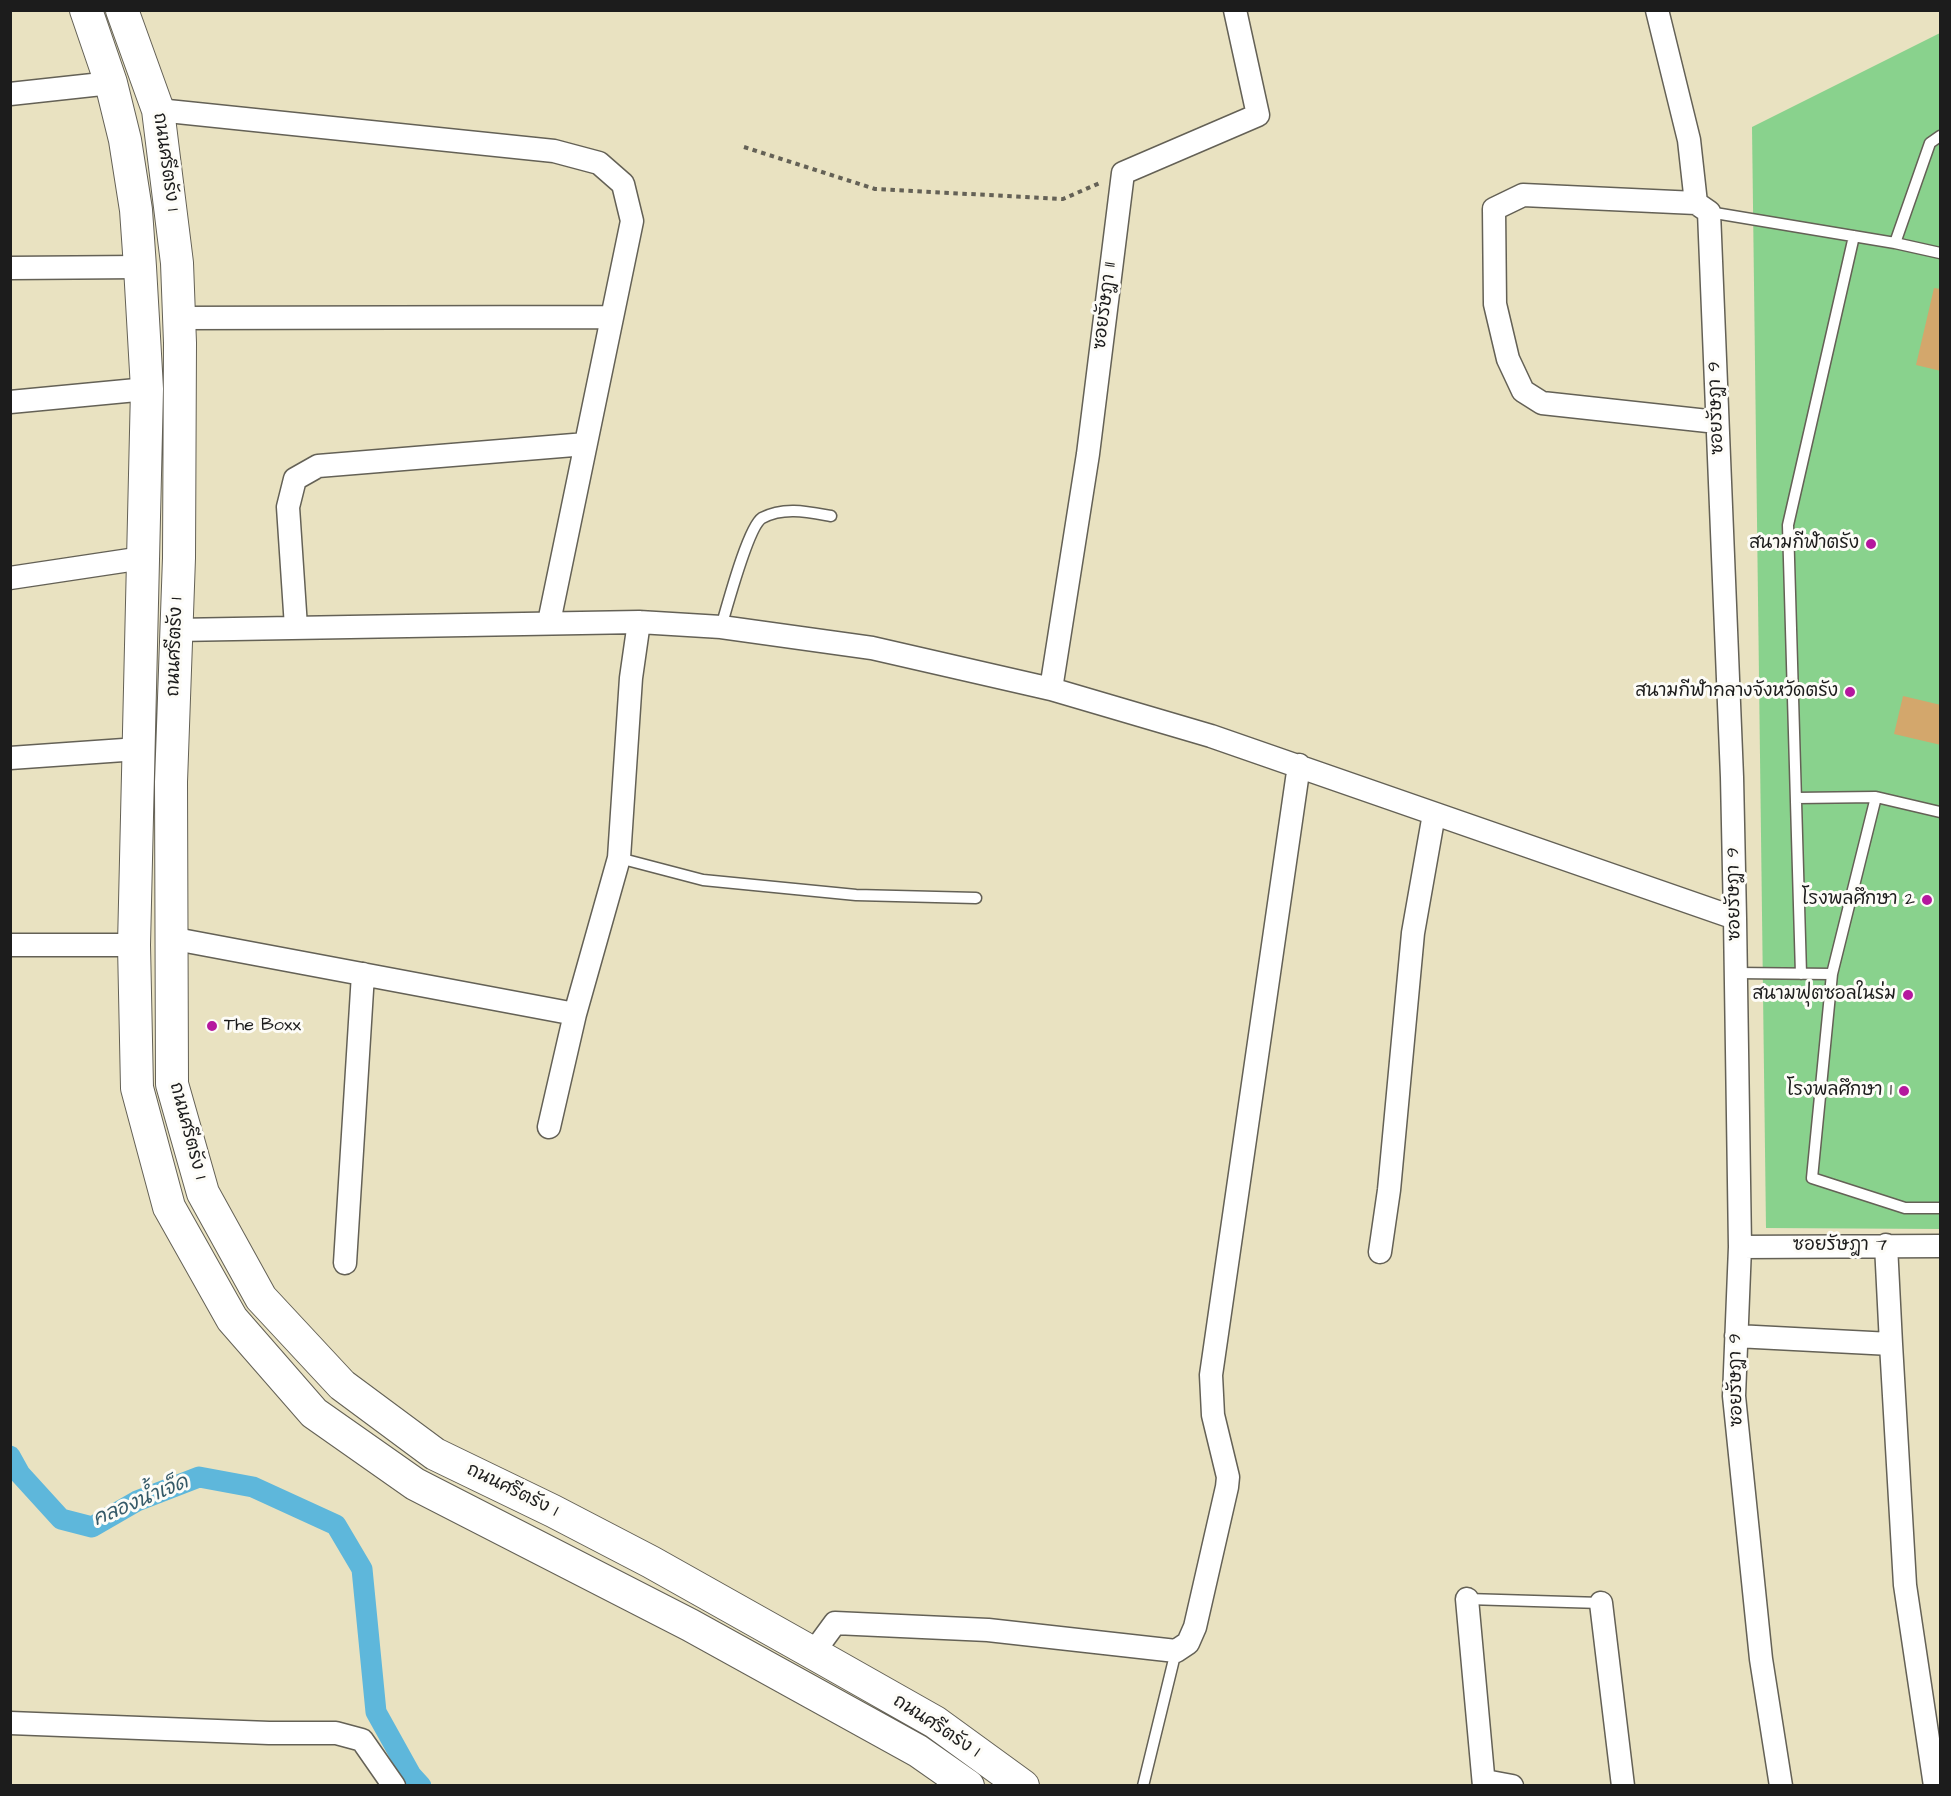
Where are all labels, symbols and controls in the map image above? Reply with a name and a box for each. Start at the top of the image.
street label: ถนนศรีตรัง 1 [147,111,183,213]
street label: ซอยรัษฎา 11 [1090,261,1122,351]
street label: ซอยรัษฎา 9 [1705,361,1729,455]
place label: สนามกีฬาตรัง [1749,533,1859,555]
marker: สนามกีฬาตรัง [1864,537,1878,551]
street label: ถนนศรีตรัง 1 [163,597,189,697]
place label: สนามกีฬากลางจังหวัดตรัง [1635,681,1838,703]
marker: สนามกีฬากลางจังหวัดตรัง [1843,685,1857,699]
street label: ซอยรัษฎา 9 [1723,847,1747,941]
place label: โรงพลศึกษา 2 [1802,889,1915,911]
marker: โรงพลศึกษา 2 [1920,893,1934,907]
place label: สนามฟุตซอลในร่ม [1753,984,1896,1006]
marker: สนามฟุตซอลในร่ม [1901,988,1915,1002]
place label: The Boxx [224,1015,301,1037]
marker: The Boxx [205,1019,219,1033]
street label: ถนนศรีตรัง 1 [164,1080,210,1182]
place label: โรงพลศึกษา 1 [1787,1080,1892,1102]
marker: โรงพลศึกษา 1 [1897,1084,1911,1098]
street label: ซอยรัษฎา 7 [1793,1235,1887,1257]
street label: ซอยรัษฎา 9 [1725,1333,1749,1427]
street label: ถนนศรีตรัง 1 [463,1460,561,1522]
water label: คลองน้ำเจ็ด [90,1471,192,1533]
street label: ถนนศรีตรัง 1 [889,1691,983,1763]

